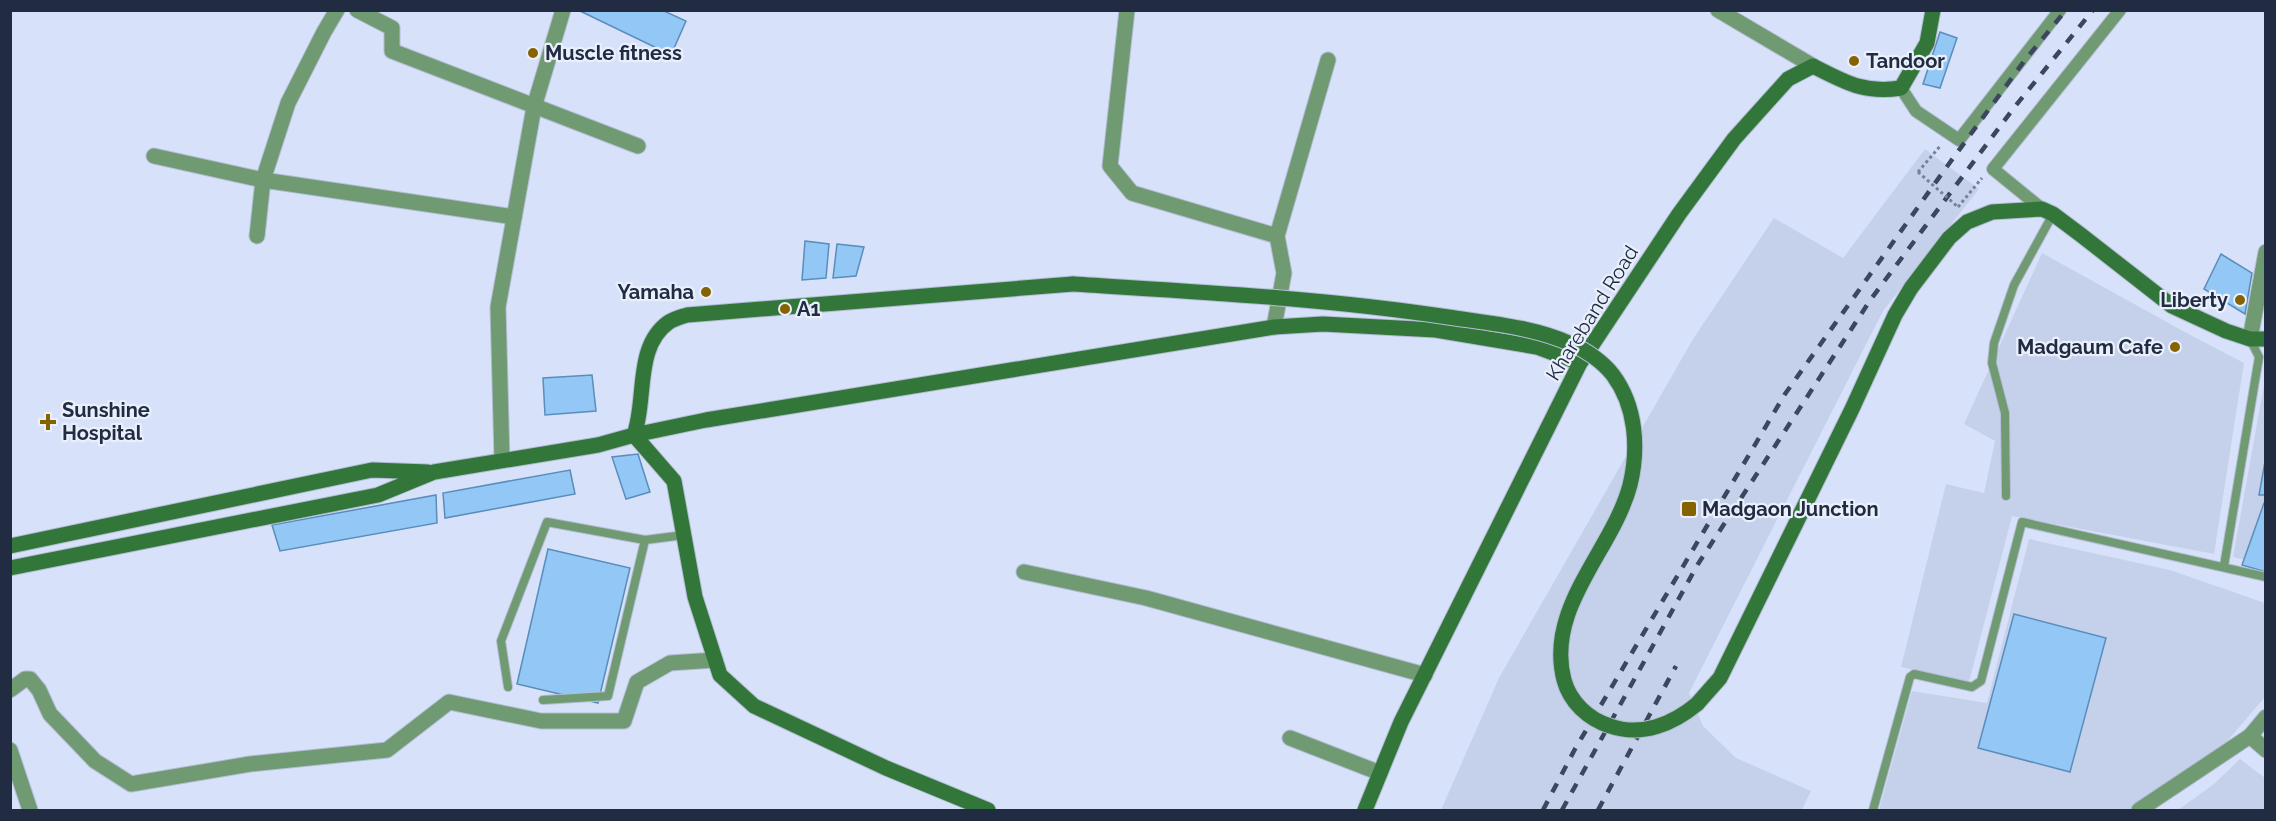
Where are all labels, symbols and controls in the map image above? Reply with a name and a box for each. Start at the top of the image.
place label: Muscle fitness [545,41,682,65]
marker: Muscle fitness [526,46,540,60]
place label: Tandoor [1866,49,1945,73]
marker: Tandoor [1847,54,1861,68]
street label: Khareband Road [1541,241,1643,385]
place label: Yamaha [617,280,694,304]
marker: Yamaha [699,285,713,299]
place label: Liberty [2160,288,2228,312]
marker: Liberty [2233,293,2247,307]
place label: A1 [797,297,820,321]
marker: A1 [778,302,792,316]
place label: Madgaum Cafe [2017,335,2163,359]
marker: Madgaum Cafe [2168,340,2182,354]
place label: Sunshine Hospital [62,398,150,445]
marker: Sunshine Hospital [39,413,57,431]
place label: Madgaon Junction [1702,497,1879,521]
marker: Madgaon Junction [1680,500,1698,518]

